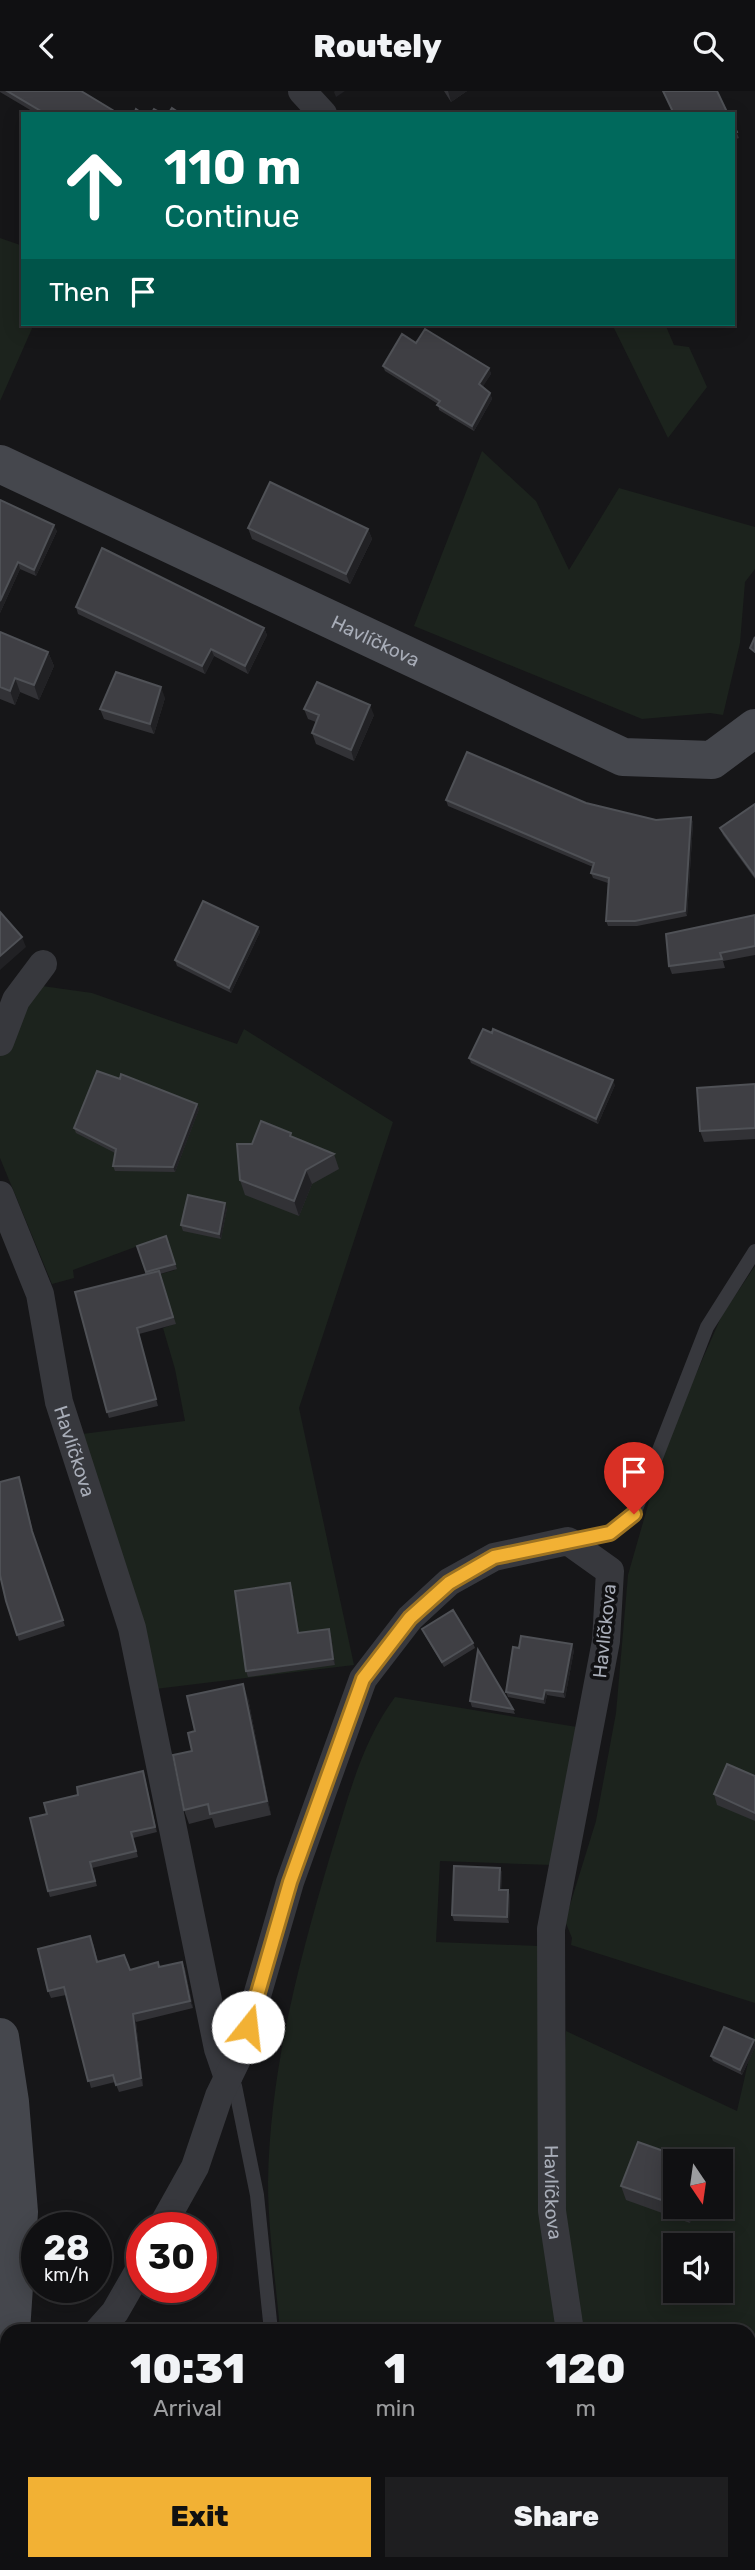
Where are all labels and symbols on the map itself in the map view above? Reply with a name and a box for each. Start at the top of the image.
street label: Havlíčkova [328,611,423,672]
street label: Havlíčkova [49,1403,100,1500]
pin [604,1442,664,1514]
street label: Havlíčkova [588,1583,621,1679]
position arrow [211,1990,285,2064]
street label: Havlíčkova [540,2145,567,2241]
north arrow [663,2149,733,2219]
speed limit sign: 30 [126,2212,217,2303]

